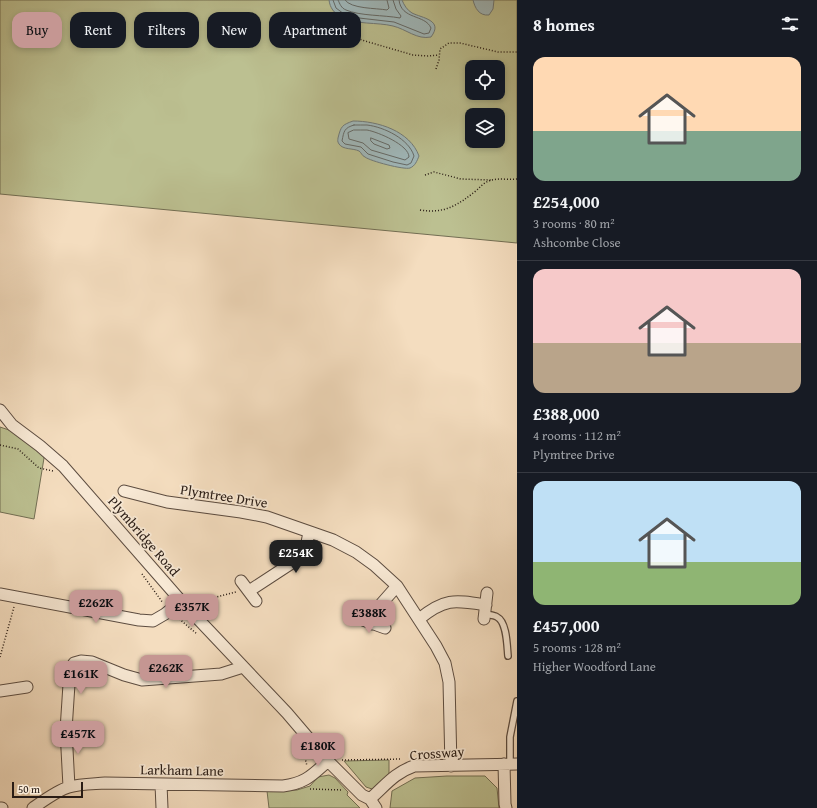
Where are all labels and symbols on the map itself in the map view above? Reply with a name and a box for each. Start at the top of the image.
street label: Plymtree Drive [179,479,269,513]
street label: Plymbridge Road [104,492,185,581]
pin: £254K [268,540,324,574]
pin: £262K [68,590,124,624]
pin: £357K [164,594,220,628]
pin: £388K [341,600,397,634]
pin: £262K [138,655,194,689]
pin: £161K [53,661,109,695]
pin: £457K [50,721,106,755]
pin: £180K [290,733,346,767]
street label: Crossway [409,741,465,765]
street label: Larkham Lane [140,759,224,781]
scale bar [12,780,83,799]

